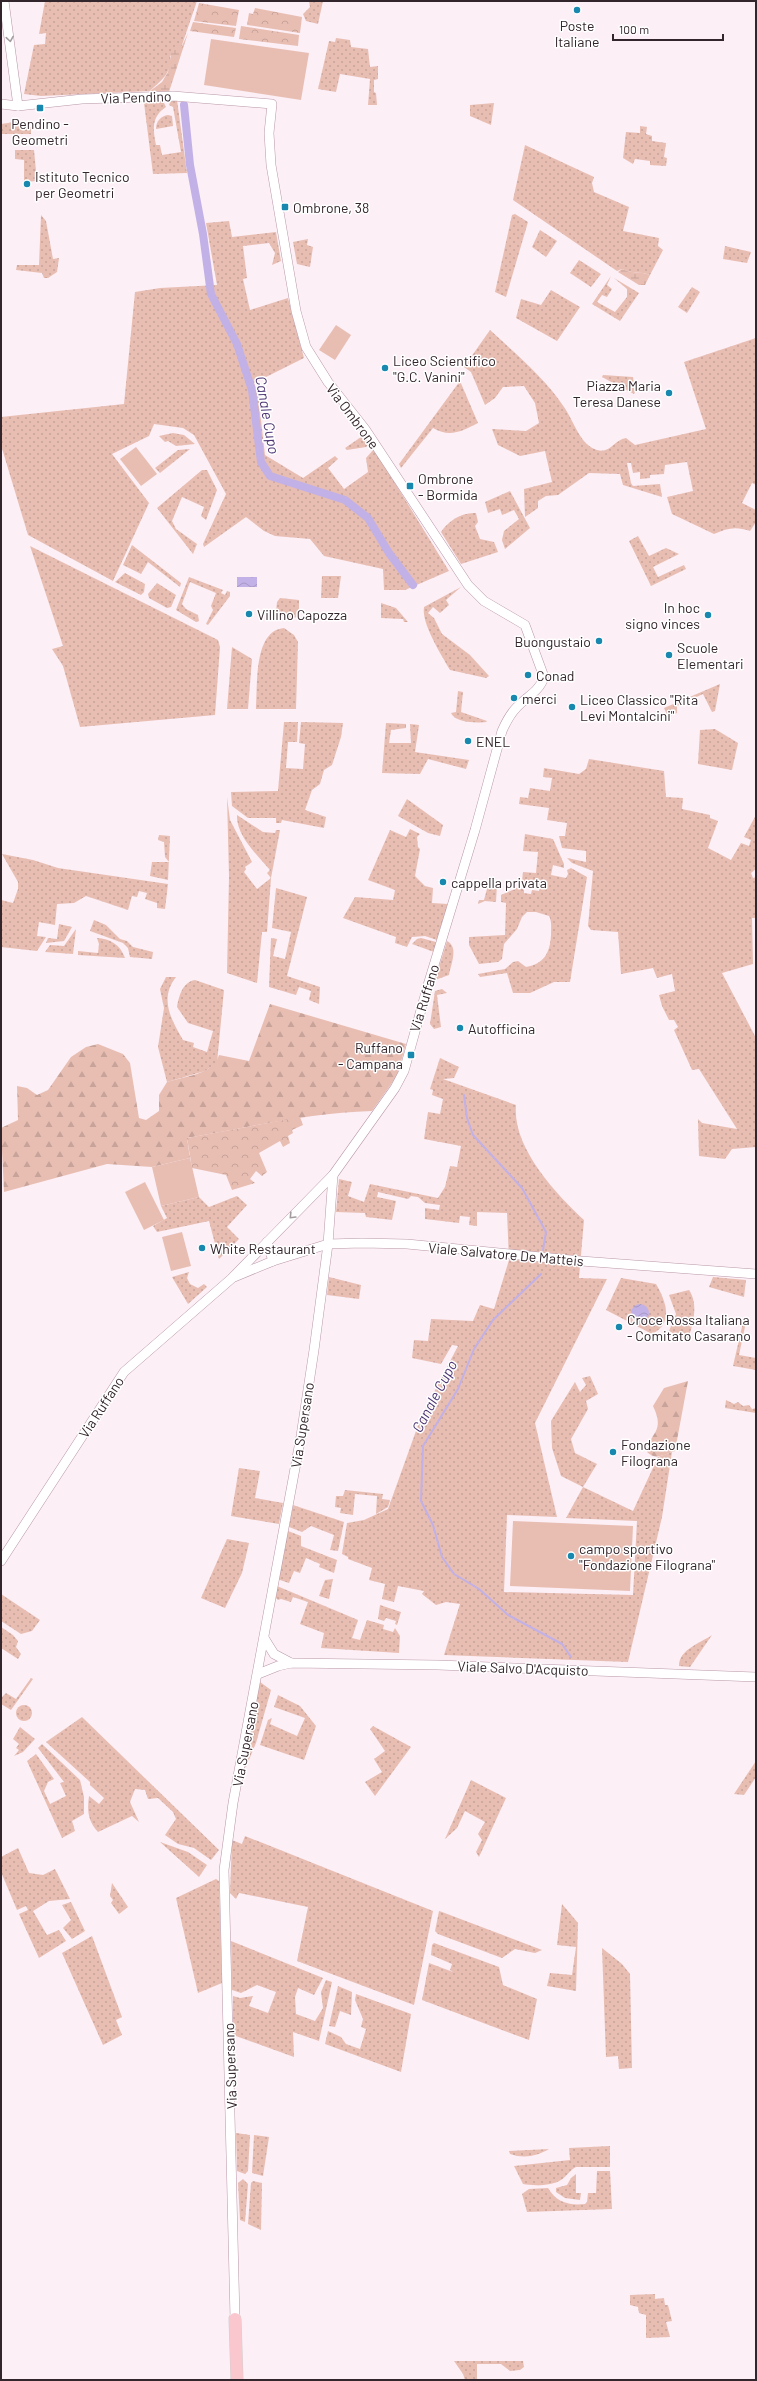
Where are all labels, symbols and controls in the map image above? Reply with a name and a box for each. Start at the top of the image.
marker: Poste Italiane [572,5,582,15]
scale bar [613,16,723,42]
place label: Poste Italiane [555,17,599,50]
text: 100 m [619,22,649,36]
one-way arrow [5,36,14,43]
street label: Via Pendino [100,87,172,107]
marker: Pendino - Geometri [35,103,45,113]
place label: Pendino - Geometri [11,115,69,148]
place label: Istituto Tecnico per Geometri [35,168,130,201]
marker: Istituto Tecnico per Geometri [22,179,32,189]
place label: Ombrone, 38 [293,199,369,216]
marker: Ombrone, 38 [280,202,290,212]
place label: Liceo Scientifico "G.C. Vanini" [393,352,496,385]
marker: Liceo Scientifico "G.C. Vanini" [380,363,390,373]
water label: Canale Cupo [252,375,284,455]
place label: Piazza Maria Teresa Danese [573,377,661,410]
street label: Via Ombrone [323,380,383,452]
marker: Piazza Maria Teresa Danese [664,388,674,398]
place label: Ombrone - Bormida [418,470,478,503]
marker: Ombrone - Bormida [405,481,415,491]
place label: In hoc signo vinces [625,599,700,632]
place label: Villino Capozza [257,606,347,623]
marker: Villino Capozza [244,609,254,619]
marker: In hoc signo vinces [703,610,713,620]
place label: Buongustaio [515,633,591,650]
marker: Buongustaio [594,636,604,646]
place label: Scuole Elementari [677,639,744,672]
marker: Scuole Elementari [664,650,674,660]
place label: Conad [536,667,574,684]
marker: Conad [523,670,533,680]
place label: merci [522,690,557,707]
place label: Liceo Classico "Rita Levi Montalcini" [580,691,698,724]
marker: merci [509,693,519,703]
marker: Liceo Classico "Rita Levi Montalcini" [567,702,577,712]
place label: ENEL [476,733,510,750]
marker: ENEL [463,736,473,746]
place label: cappella privata [451,874,547,891]
marker: cappella privata [438,877,448,887]
street label: Via Ruffano [406,962,442,1034]
place label: Autofficina [468,1020,535,1037]
marker: Autofficina [455,1023,465,1033]
place label: Ruffano - Campana [338,1039,403,1072]
marker: Ruffano - Campana [406,1050,416,1060]
one-way arrow [289,1211,297,1219]
street label: Viale Salvatore De Matteis [427,1239,585,1269]
place label: White Restaurant [210,1240,316,1257]
marker: White Restaurant [197,1243,207,1253]
place label: Croce Rossa Italiana - Comitato Casarano [627,1311,751,1344]
marker: Croce Rossa Italiana - Comitato Casarano [614,1322,624,1332]
water label: Canale Cupo [408,1357,460,1435]
street label: Via Ruffano [75,1373,127,1441]
street label: Via Supersano [287,1381,317,1469]
place label: Fondazione Filograna [621,1436,691,1469]
marker: Fondazione Filograna [608,1447,618,1457]
place label: campo sportivo "Fondazione Filograna" [579,1540,715,1573]
marker: campo sportivo "Fondazione Filograna" [566,1551,576,1561]
street label: Viale Salvo D'Acquisto [457,1657,589,1679]
street label: Via Supersano [228,1700,262,1788]
street label: Via Supersano [220,2022,240,2110]

